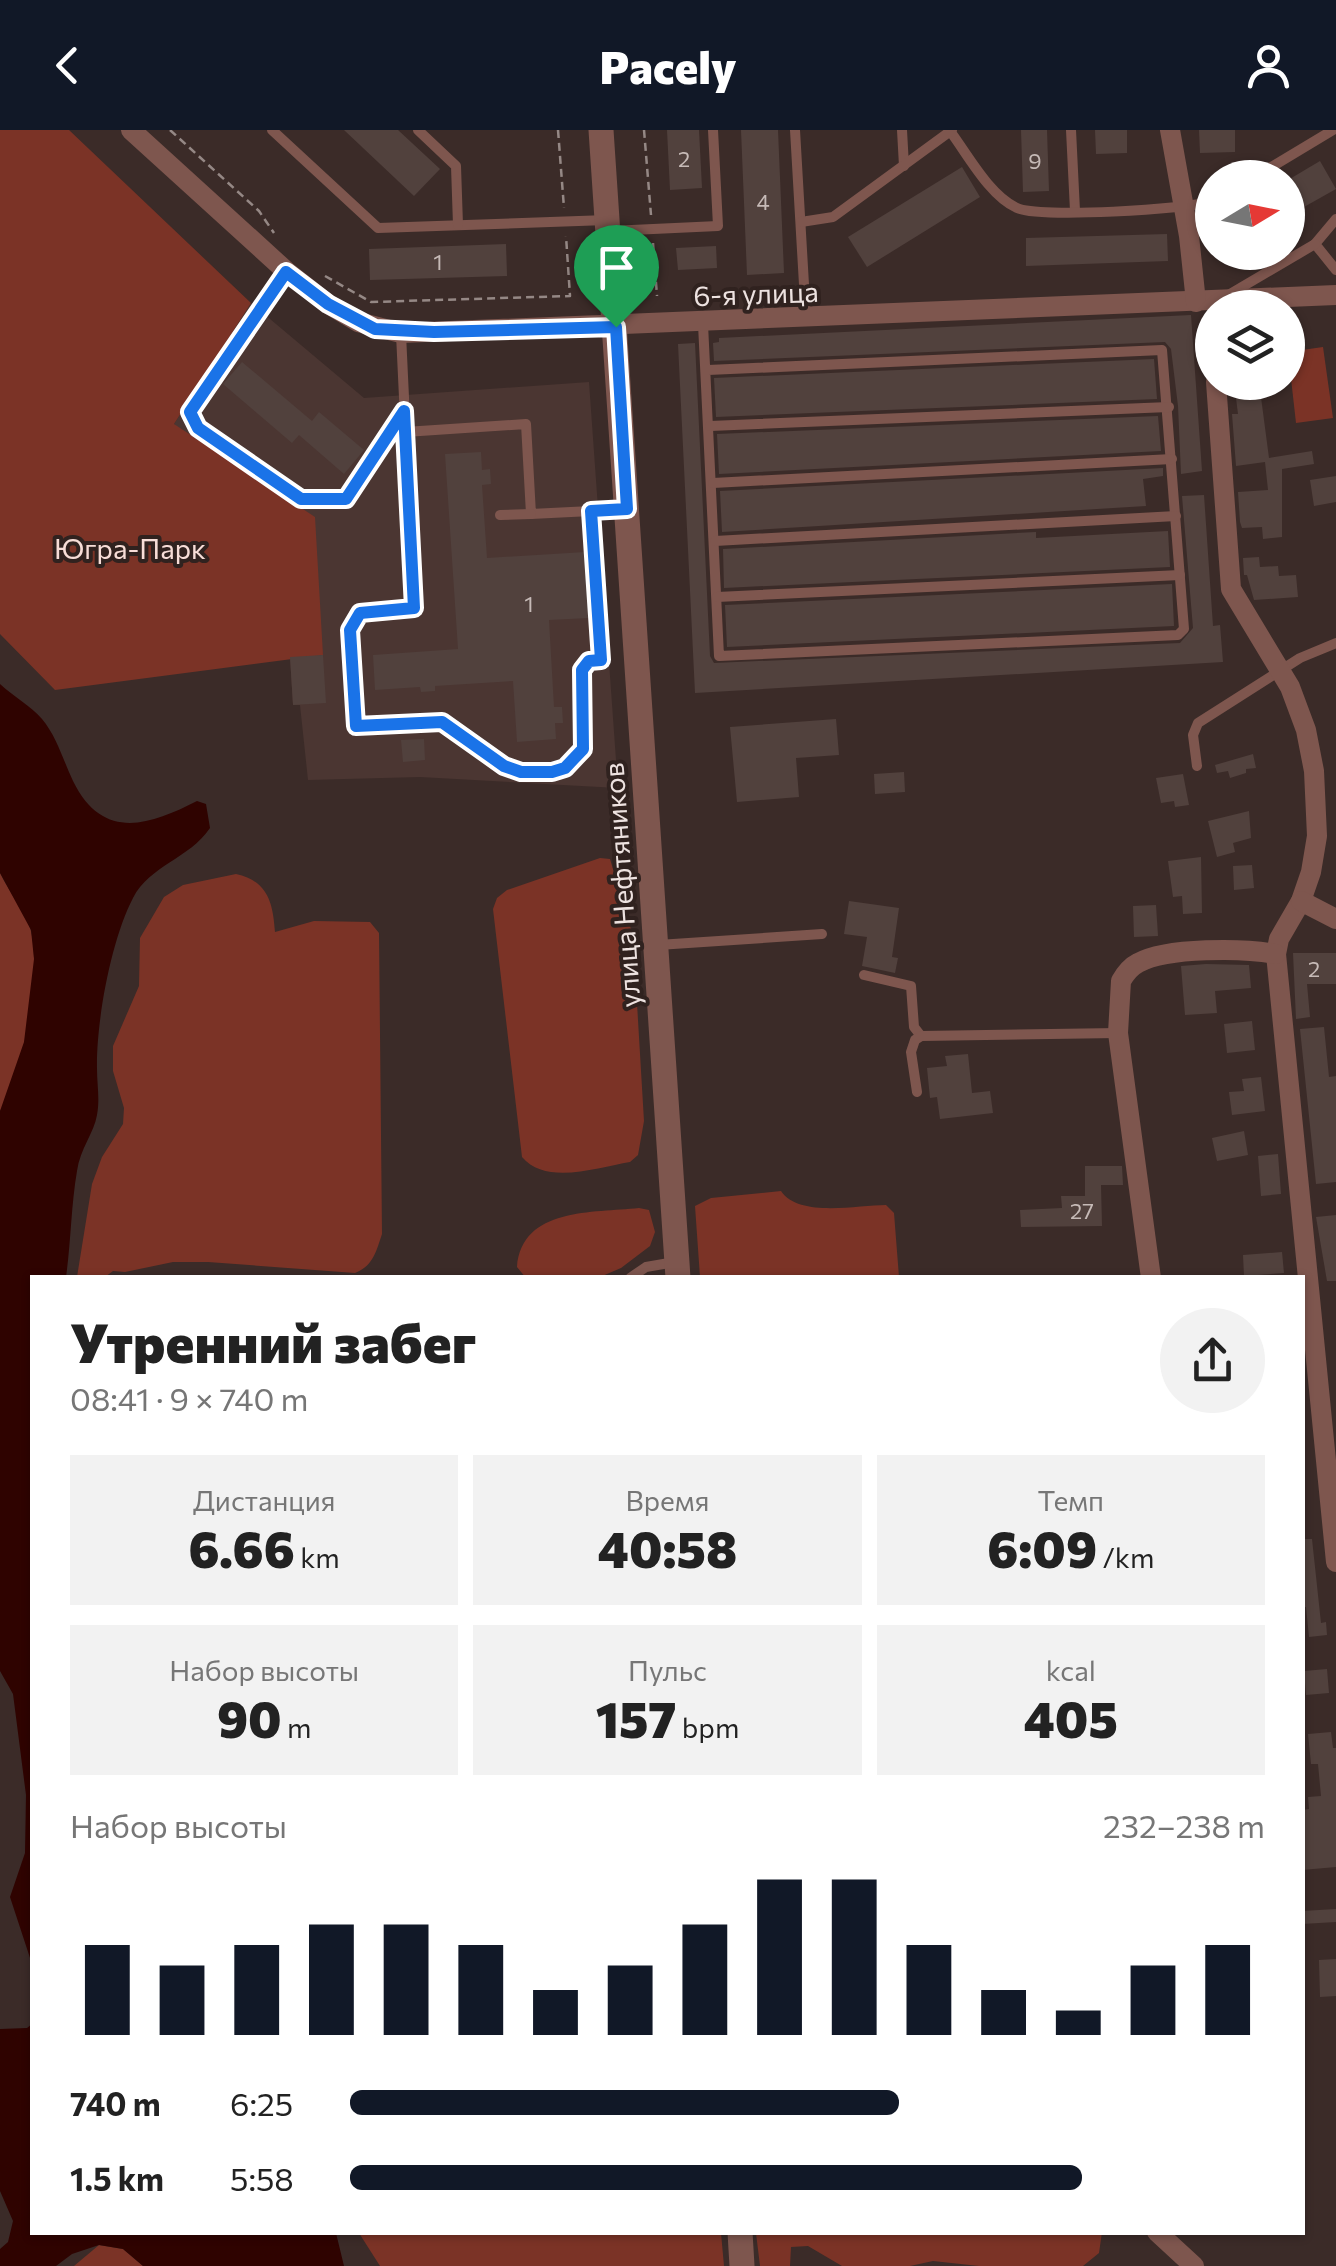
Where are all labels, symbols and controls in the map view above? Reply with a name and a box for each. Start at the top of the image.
icon: back [40,38,95,93]
text: Pacely [600,38,736,93]
icon: person [1241,38,1296,93]
house number: 2 [678,145,690,172]
house number: 9 [1028,147,1042,174]
north arrow [1195,160,1305,270]
map controls [1195,160,1305,400]
house number: 4 [756,188,770,215]
pin [574,225,659,328]
icon: arrive [589,240,644,295]
house number: 1 [433,248,443,275]
street label: 6-я улица [693,274,819,312]
button: layers [1195,290,1305,400]
park label: Югра-Парк [54,531,206,565]
house number: 1 [524,590,534,617]
street label: улица Нефтяников [595,761,647,1009]
house number: 2 [1308,955,1320,982]
house number: 27 [1070,1197,1094,1224]
text: Утренний забег [70,1307,476,1374]
button: share [1160,1308,1265,1413]
text: 08:41 · 9 × 740 m [70,1378,308,1418]
text: Дистанция [193,1483,335,1517]
text: Время [626,1483,709,1517]
text: Темп [1038,1483,1104,1517]
text: 6.66 [189,1517,295,1578]
text: 40:58 [598,1517,737,1578]
text: 6:09 [987,1517,1097,1578]
text: km [295,1540,340,1574]
text: /km [1097,1540,1154,1574]
text: Набор высоты [169,1653,359,1687]
text: Пульс [628,1653,707,1687]
text: kcal [1046,1653,1096,1687]
text: 90 [217,1687,282,1748]
text: 157 [596,1687,676,1748]
text: 405 [1024,1687,1118,1748]
text: m [282,1710,311,1744]
text: bpm [676,1710,739,1744]
text: Набор высоты [70,1805,287,1845]
text: 232–238 m [1103,1805,1265,1845]
text: 740 m [70,2083,161,2123]
text: 6:25 [230,2083,293,2123]
text: 1.5 km [70,2158,164,2198]
text: 5:58 [230,2158,294,2198]

